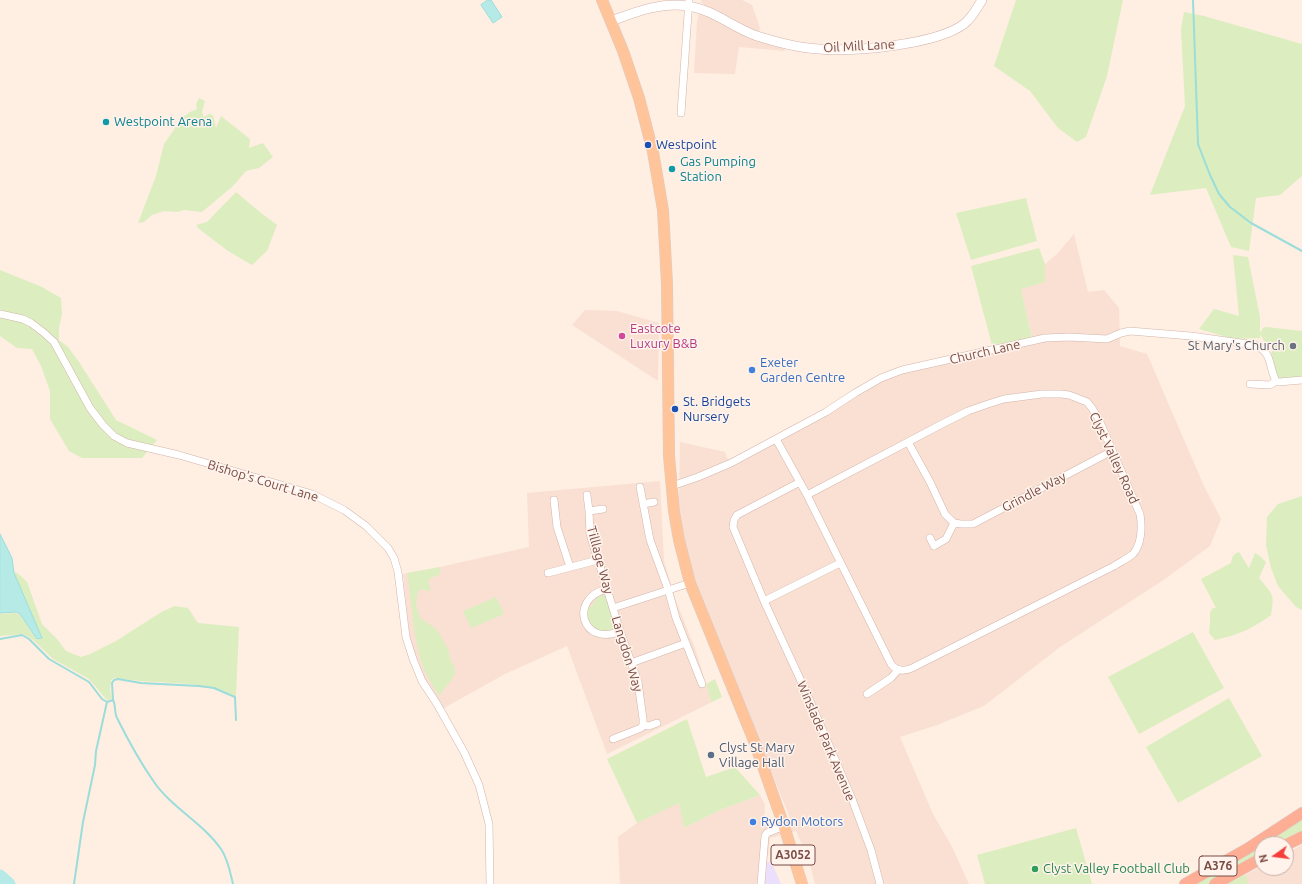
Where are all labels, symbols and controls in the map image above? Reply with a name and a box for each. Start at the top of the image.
street label: Oil Mill Lane [823,36,895,56]
place label: Westpoint Arena [114,114,212,130]
marker: Westpoint Arena [101,117,111,127]
place label: Westpoint [656,137,717,153]
marker: Westpoint [643,140,653,150]
place label: Gas Pumping Station [680,154,756,185]
marker: Gas Pumping Station [667,164,677,174]
place label: Eastcote Luxury B&B [630,321,697,352]
marker: Eastcote Luxury B&B [617,331,627,341]
street label: Church Lane [948,336,1022,368]
place label: St Mary's Church [1188,338,1285,354]
marker: St Mary's Church [1288,341,1298,351]
place label: Exeter Garden Centre [760,355,845,386]
marker: Exeter Garden Centre [747,365,757,375]
place label: St. Bridgets Nursery [683,394,751,425]
marker: St. Bridgets Nursery [670,404,680,414]
street label: Clyst Valley Road [1086,410,1142,506]
street label: Bishop's Court Lane [206,457,320,505]
street label: Grindle Way [999,469,1069,515]
street label: Tilllage Way [583,524,617,596]
street label: Langdon Way [608,614,646,694]
street label: Winslade Park Avenue [794,679,858,803]
place label: Clyst St Mary Village Hall [719,740,795,771]
marker: Clyst St Mary Village Hall [706,750,716,760]
place label: Rydon Motors [761,814,843,830]
marker: Rydon Motors [748,817,758,827]
north arrow [1254,836,1294,876]
road number: A3052 [771,845,815,865]
text: N [1257,853,1270,864]
road number: A376 [1199,856,1237,876]
place label: Clyst Valley Football Club [1043,861,1190,877]
marker: Clyst Valley Football Club [1030,864,1040,874]

